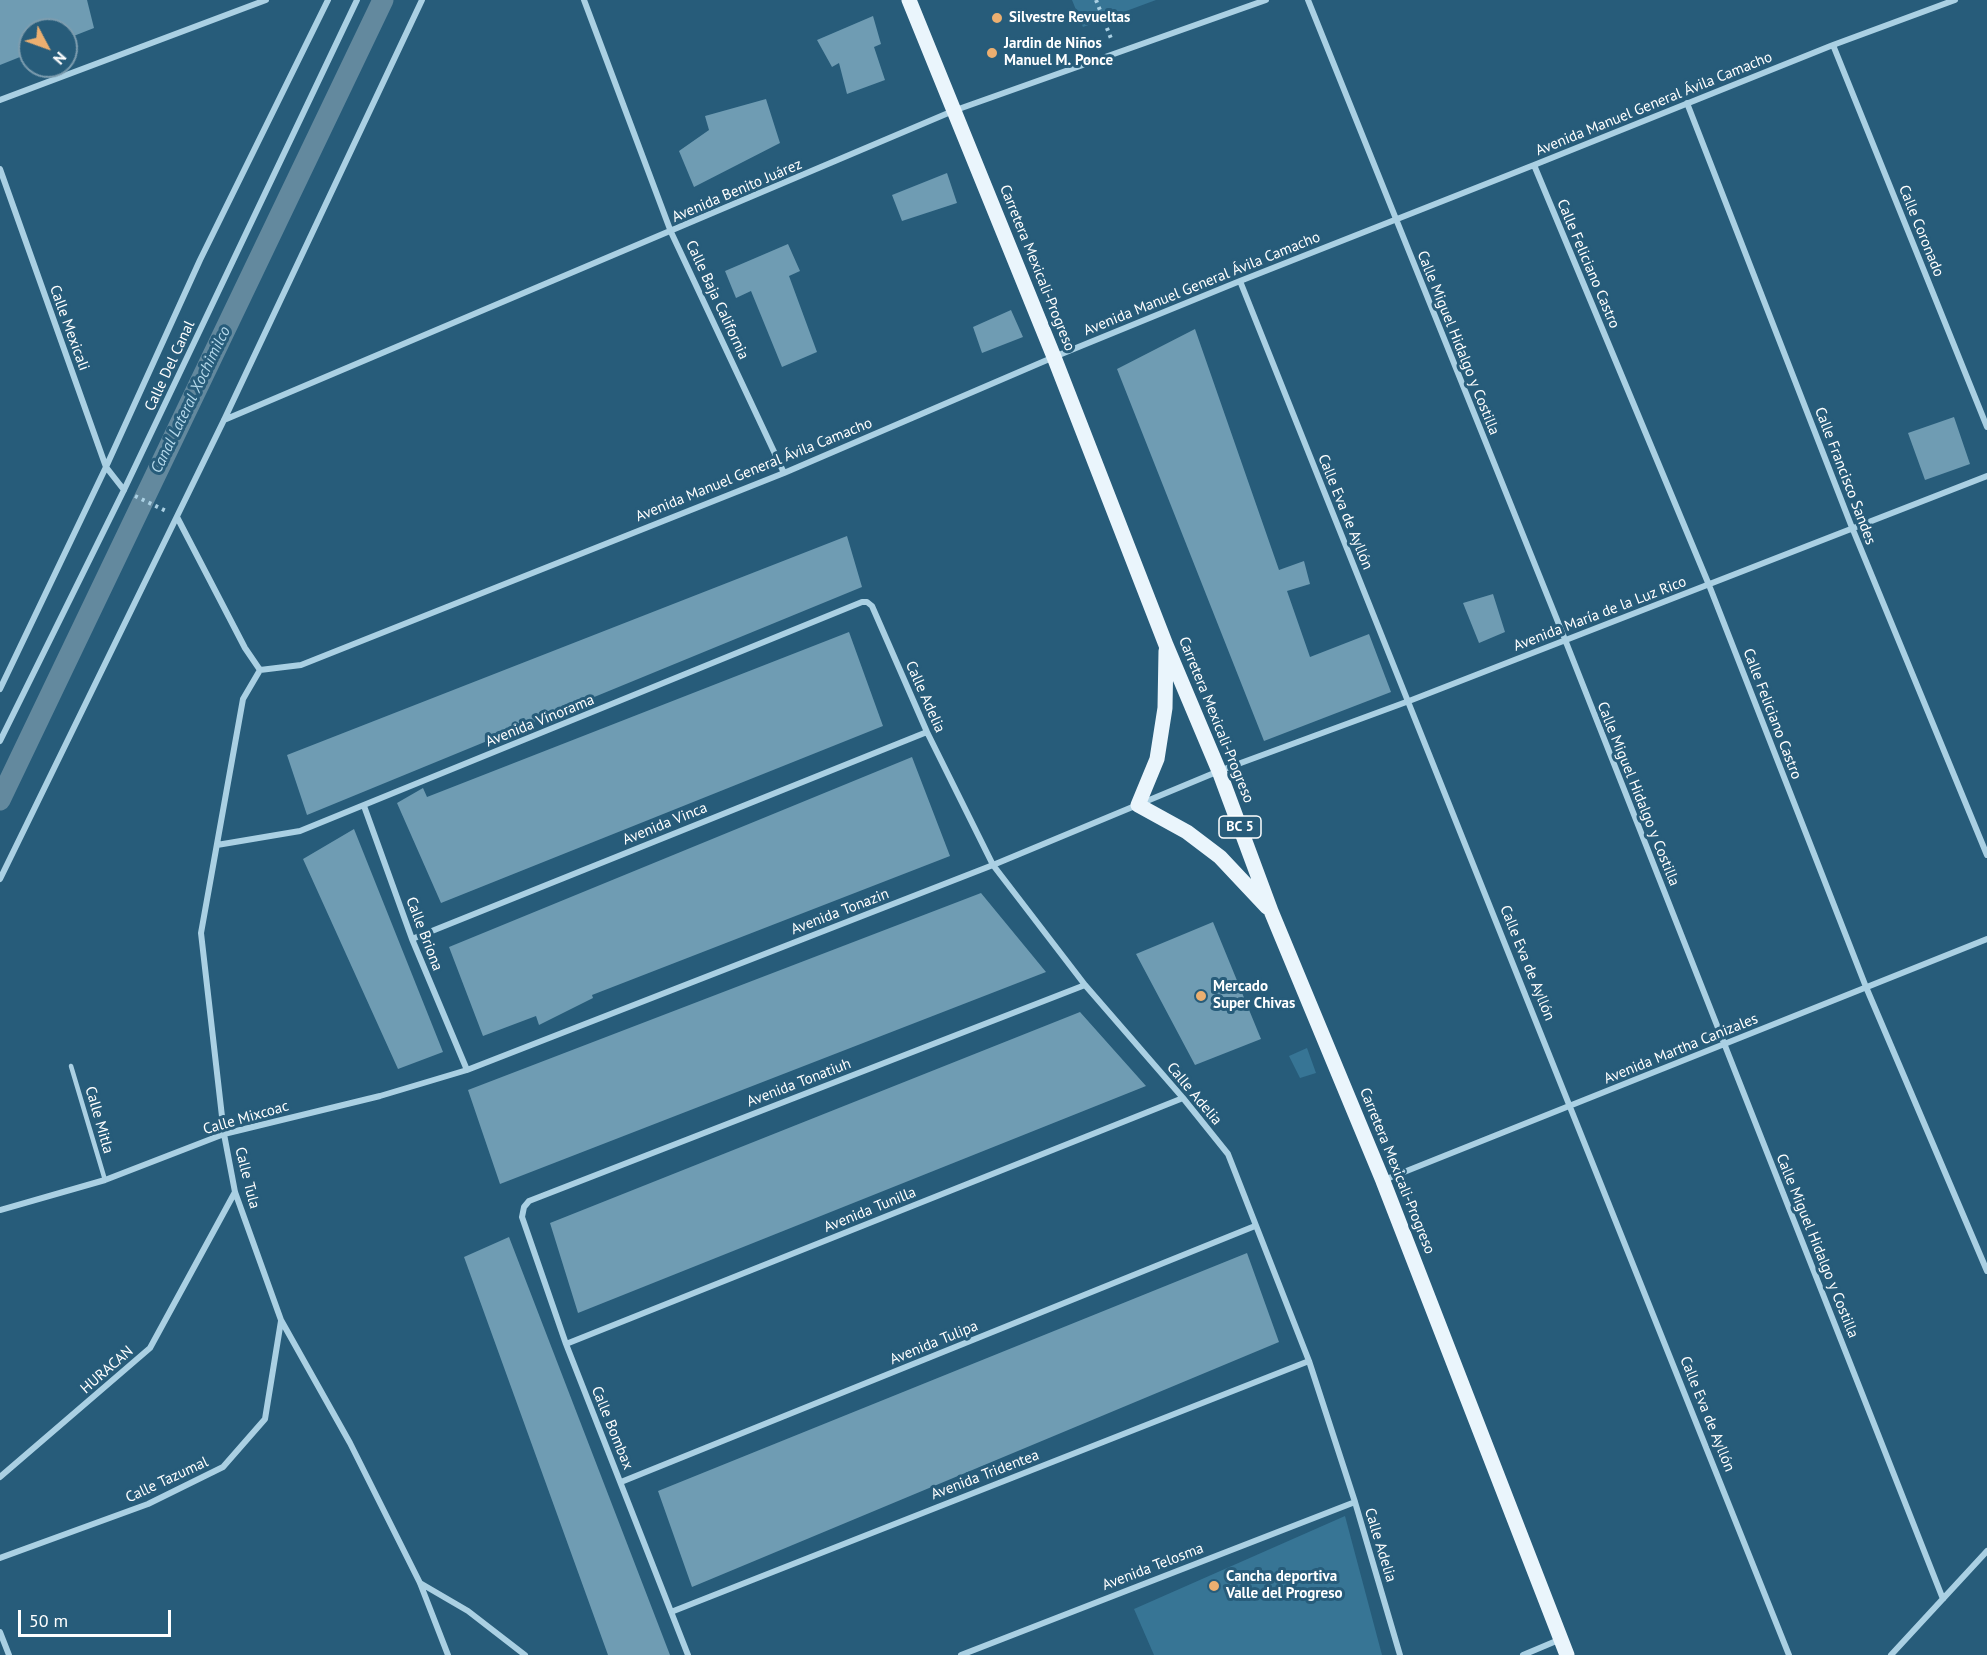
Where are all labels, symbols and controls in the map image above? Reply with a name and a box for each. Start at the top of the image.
place label: Silvestre Revueltas [1009,9,1130,27]
marker: Silvestre Revueltas [990,11,1004,25]
north arrow [18,18,78,78]
place label: Jardin de Niños Manuel M. Ponce [1004,35,1113,70]
marker: Jardin de Niños Manuel M. Ponce [985,46,999,60]
text: N [49,48,71,69]
street label: Avenida Manuel General Ávila Camacho [1533,48,1775,160]
street label: Avenida Benito Juárez [669,155,805,227]
street label: Carretera Mexicali-Progreso [995,182,1079,354]
street label: Calle Coronado [1894,183,1948,279]
street label: Calle Feliciano Castro [1553,197,1623,331]
street label: Avenida Manuel General Ávila Camacho [1081,228,1323,340]
street label: Calle Baja California [682,238,752,362]
street label: Calle Miguel Hidalgo y Costilla [1413,248,1503,438]
street label: Calle Mexicali [45,283,93,373]
street label: Calle Del Canal [141,318,199,414]
water label: Canal Lateral Xochimilco [147,323,235,477]
street label: Calle Francisco Sandes [1810,405,1880,547]
street label: Avenida Manuel General Ávila Camacho [633,414,875,526]
street label: Calle Eva de Ayllón [1314,452,1376,572]
street label: Avenida María de la Luz Rico [1511,573,1689,655]
street label: Carretera Mexicali-Progreso [1174,634,1258,806]
street label: Calle Feliciano Castro [1739,646,1805,782]
street label: Calle Adelia [901,658,949,736]
street label: Avenida Vinorama [483,691,597,751]
street label: Calle Miguel Hidalgo y Costilla [1593,699,1683,889]
street label: Avenida Vinca [620,799,710,849]
road number: BC 5 [1219,816,1261,838]
street label: Avenida Tonazin [788,885,892,939]
street label: Calle Briona [402,895,446,973]
street label: Calle Eva de Ayllón [1496,903,1558,1023]
place label: Mercado Super Chivas [1213,978,1295,1013]
marker: Mercado Super Chivas [1194,989,1208,1003]
street label: Avenida Martha Canizales [1601,1010,1761,1088]
street label: Avenida Tonatiuh [744,1055,854,1111]
street label: Calle Adelia [1163,1059,1225,1129]
street label: Calle Mitla [81,1084,117,1156]
street label: Carretera Mexicali-Progreso [1355,1085,1439,1257]
street label: Calle Mixcoac [201,1097,291,1139]
street label: Calle Tula [231,1145,263,1211]
street label: Calle Miguel Hidalgo y Costilla [1772,1151,1862,1341]
street label: Avenida Tunilla [821,1183,919,1237]
street label: Avenida Tulipa [887,1317,981,1369]
street label: HURACAN [77,1342,137,1398]
street label: Calle Eva de Ayllón [1676,1354,1738,1474]
street label: Calle Bombax [587,1384,637,1472]
street label: Avenida Tridentea [928,1446,1042,1504]
street label: Calle Tazumal [123,1453,211,1507]
street label: Calle Adelia [1360,1506,1400,1584]
street label: Avenida Telosma [1100,1539,1206,1595]
place label: Cancha deportiva Valle del Progreso [1226,1568,1343,1603]
marker: Cancha deportiva Valle del Progreso [1207,1579,1221,1593]
scale bar [21,1598,174,1636]
text: 50 m [29,1609,68,1632]

